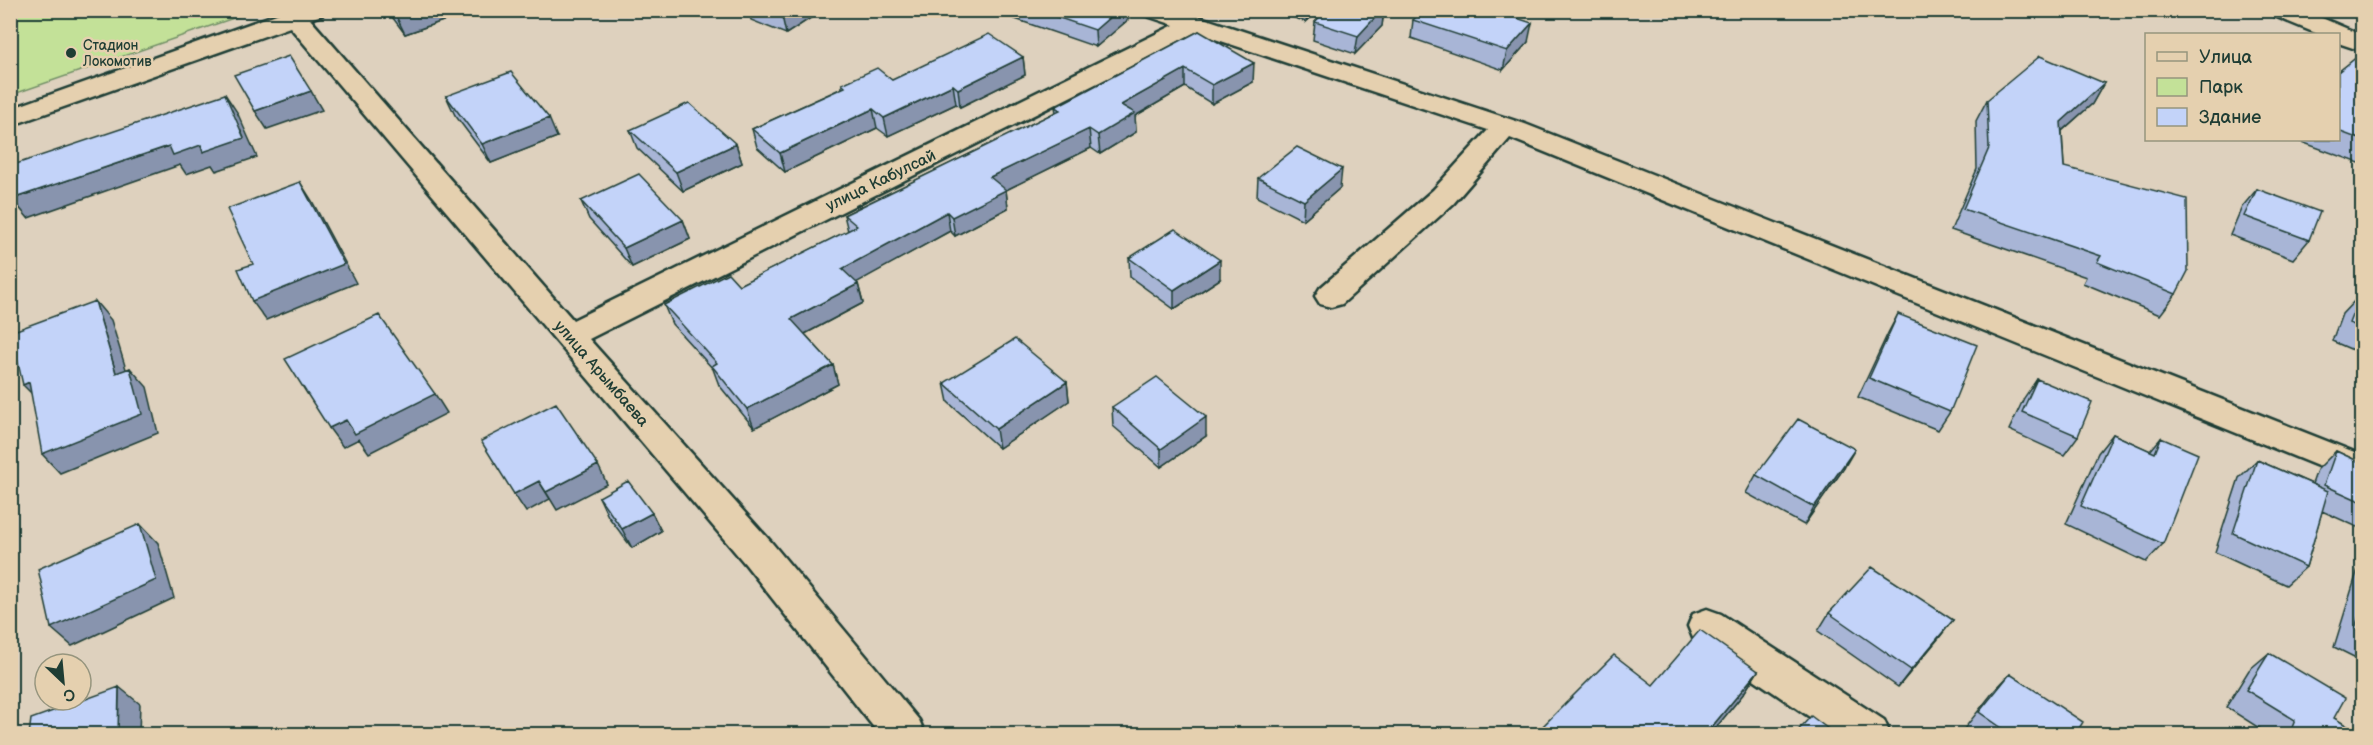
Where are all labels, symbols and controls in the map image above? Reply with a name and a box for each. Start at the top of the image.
legend [2145,33,2340,141]
place label: Стадион Локомотив [82,37,152,70]
marker: Стадион Локомотив [64,46,78,60]
text: Улица [2199,47,2253,68]
text: Парк [2199,77,2243,98]
text: Здание [2199,107,2261,128]
street label: улица Кабулсай [823,146,939,216]
street label: улица Арымбаева [550,317,653,431]
north arrow [33,652,93,712]
text: С [60,683,78,705]

